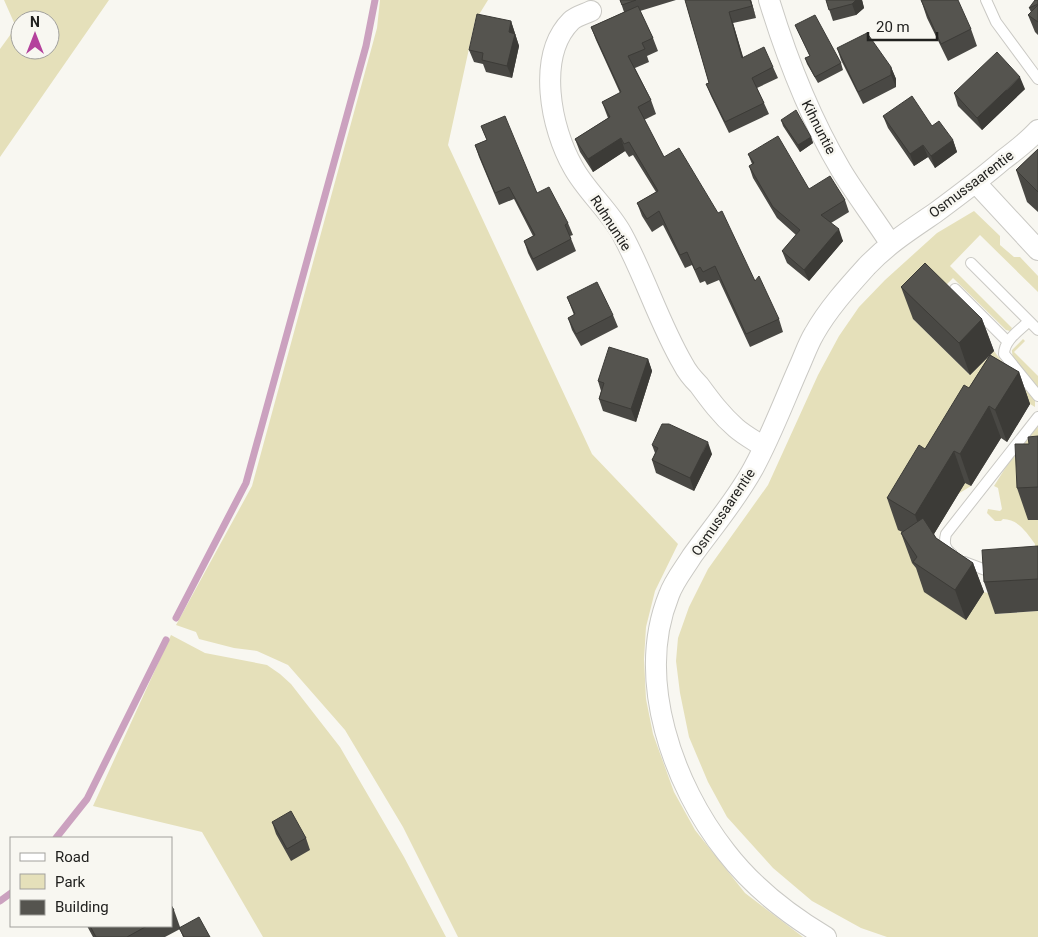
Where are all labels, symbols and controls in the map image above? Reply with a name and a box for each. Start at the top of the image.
north arrow [10,10,60,60]
scale bar [868,10,937,42]
text: N [30,14,40,30]
text: 20 m [876,18,910,36]
street label: Kihnuntie [799,97,839,157]
street label: Osmussaarentie [926,147,1016,221]
street label: Ruhnuntie [587,192,635,254]
street label: Osmussaarentie [688,465,758,559]
legend [10,837,172,927]
text: Road [55,848,89,866]
text: Park [55,873,86,891]
text: Building [55,898,109,916]

